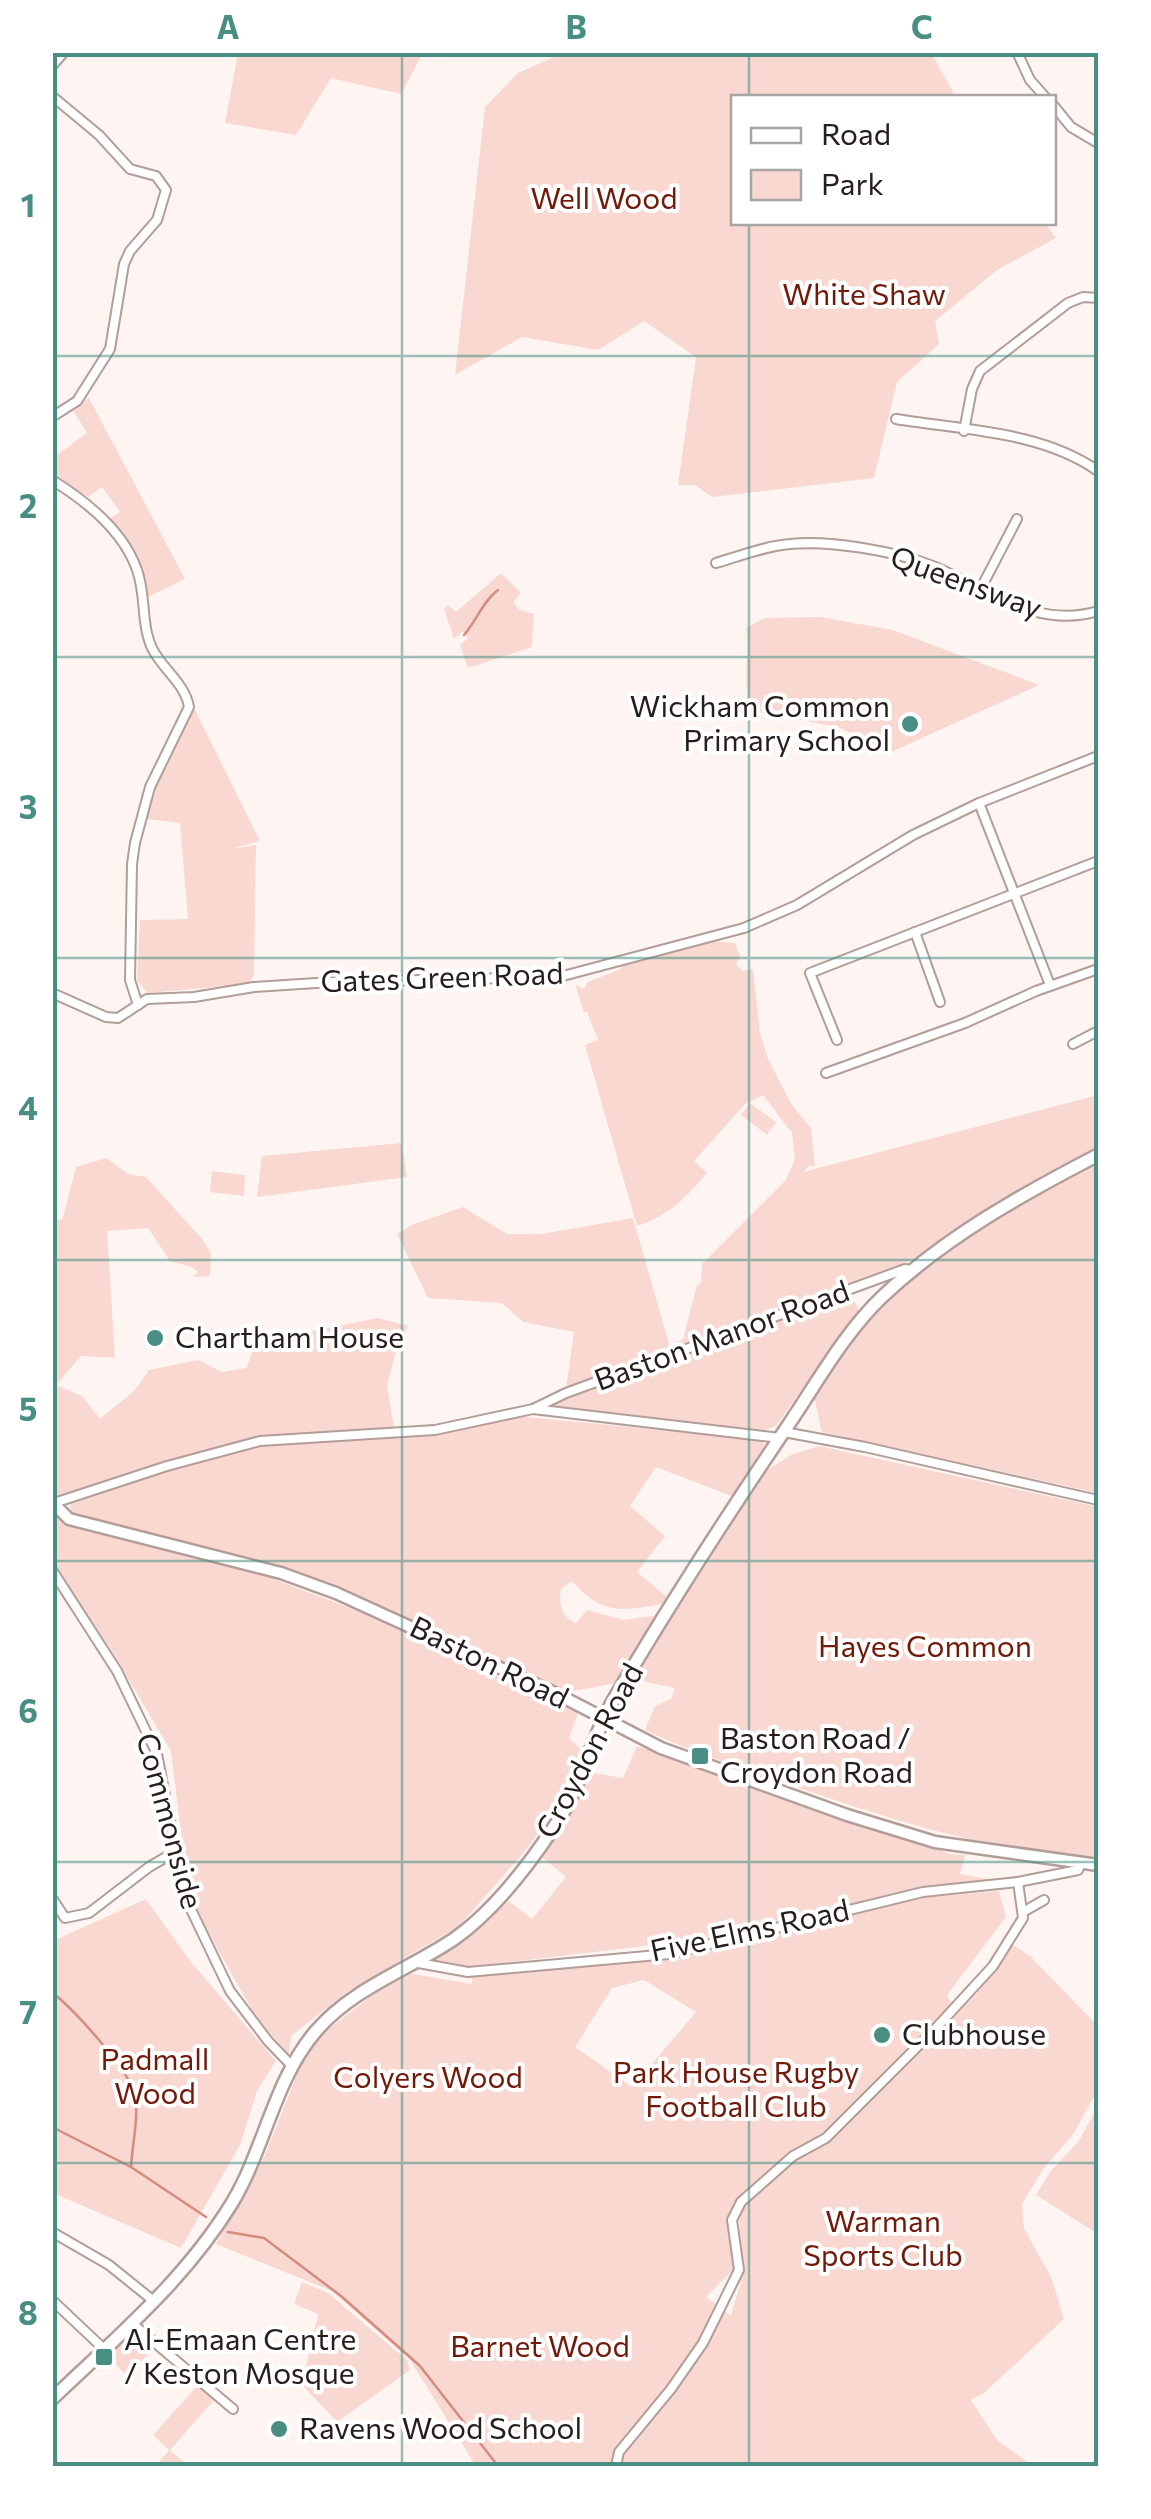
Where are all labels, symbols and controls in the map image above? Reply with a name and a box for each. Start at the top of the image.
text: A [217,6,240,46]
text: B [565,6,587,46]
text: C [911,6,933,46]
legend [731,95,1056,225]
text: Road [821,114,891,151]
text: Park [821,164,884,201]
park label: Well Wood [531,178,678,215]
text: 1 [21,184,35,224]
park label: White Shaw [782,274,946,311]
text: 2 [19,485,37,525]
street label: Queensway [886,536,1047,625]
place label: Wickham Common Primary School [630,686,890,757]
marker: Wickham Common Primary School [899,713,921,735]
text: 3 [19,786,37,826]
street label: Gates Green Road [320,953,564,998]
text: 4 [18,1087,38,1127]
street label: Baston Manor Road [589,1270,854,1397]
place label: Chartham House [175,1317,404,1354]
marker: Chartham House [144,1327,166,1349]
text: 5 [19,1388,37,1428]
street label: Baston Road [405,1607,575,1715]
park label: Hayes Common [818,1626,1032,1663]
street label: Croydon Road [526,1656,649,1844]
text: 6 [18,1690,38,1730]
place label: Baston Road / Croydon Road [720,1718,913,1789]
street label: Commonside [130,1728,213,1912]
marker: Baston Road / Croydon Road [689,1745,711,1767]
street label: Five Elms Road [647,1889,852,1968]
text: 7 [19,1991,37,2031]
place label: Clubhouse [902,2014,1046,2051]
marker: Clubhouse [871,2024,893,2046]
park label: Padmall Wood [101,2039,209,2110]
park label: Park House Rugby Football Club [613,2052,859,2123]
park label: Colyers Wood [333,2057,523,2094]
park label: Warman Sports Club [803,2201,963,2272]
text: 8 [18,2292,38,2332]
place label: Al-Emaan Centre / Keston Mosque [124,2319,356,2390]
park label: Barnet Wood [450,2326,630,2363]
marker: Al-Emaan Centre / Keston Mosque [93,2346,115,2368]
place label: Ravens Wood School [299,2408,582,2445]
marker: Ravens Wood School [268,2418,290,2440]

